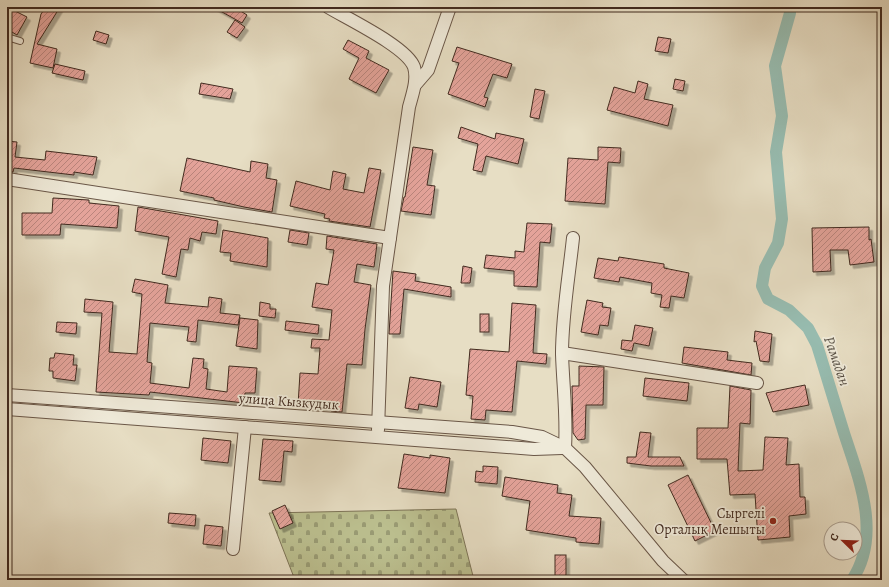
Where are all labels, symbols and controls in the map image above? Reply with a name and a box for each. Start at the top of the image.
water label: Рамадан [819,333,855,389]
street label: улица Кызкудык [237,388,339,414]
place label: Сыргелі Орталық Мешыты [655,504,765,539]
marker: Сыргелі Орталық Мешыты [768,516,778,526]
north arrow [823,521,863,561]
text: С [826,531,843,543]

